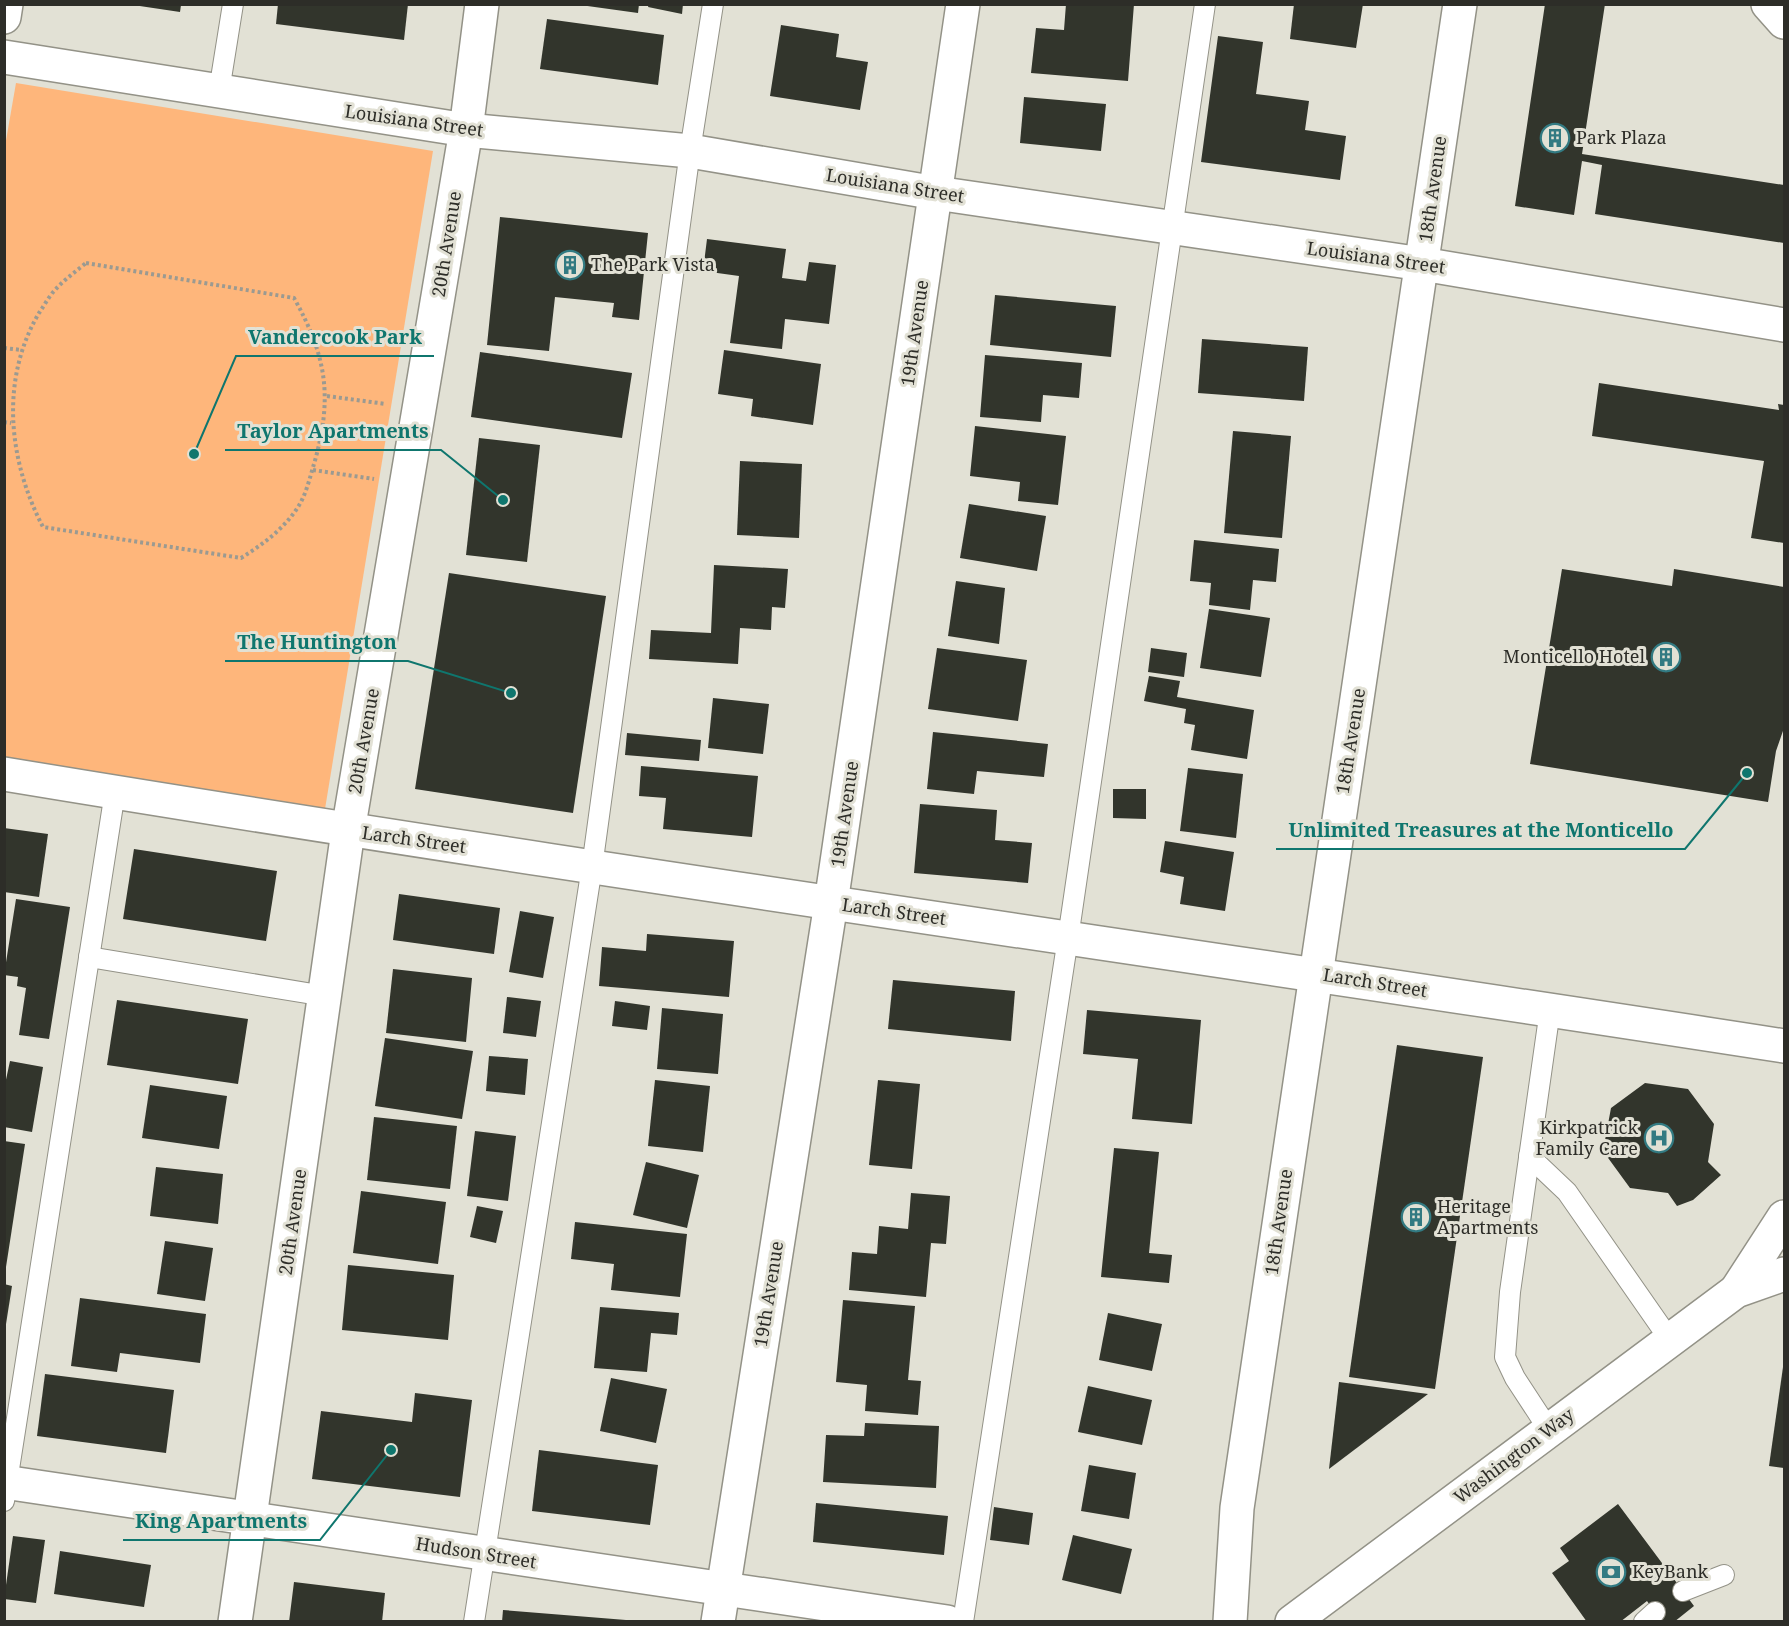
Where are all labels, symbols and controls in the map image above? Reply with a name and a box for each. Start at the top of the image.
street label: Louisiana Street [343,98,485,142]
building icon: Park Plaza [1539,122,1571,154]
place label: Park Plaza [1576,125,1667,149]
street label: 18th Avenue [1413,134,1451,243]
street label: Louisiana Street [824,162,966,208]
street label: 20th Avenue [426,189,466,299]
street label: Louisiana Street [1305,235,1447,279]
building icon: The Park Vista [554,249,586,281]
place label: The Park Vista [591,252,715,276]
street label: 19th Avenue [895,278,933,387]
callout: Vandercook Park [236,318,434,356]
text: Vandercook Park [248,323,422,350]
callout: Taylor Apartments [225,412,441,450]
text: Taylor Apartments [237,417,429,444]
callout: The Huntington [225,623,408,661]
text: The Huntington [237,628,397,655]
building icon: Monticello Hotel [1650,641,1682,673]
place label: Monticello Hotel [1503,644,1645,668]
street label: 20th Avenue [342,686,384,796]
street label: 18th Avenue [1330,686,1370,796]
street label: 19th Avenue [825,759,863,868]
callout: Unlimited Treasures at the Monticello [1276,811,1685,849]
text: Unlimited Treasures at the Monticello [1289,816,1674,843]
street label: Larch Street [360,820,468,858]
street label: Larch Street [840,892,948,930]
street label: Larch Street [1321,962,1429,1002]
place label: Kirkpatrick Family Care [1535,1115,1638,1160]
hospital icon: Kirkpatrick Family Care [1643,1122,1675,1154]
street label: 20th Avenue [273,1167,311,1276]
street label: 18th Avenue [1259,1167,1297,1276]
place label: Heritage Apartments [1437,1194,1538,1239]
building icon: Heritage Apartments [1400,1201,1432,1233]
street label: 19th Avenue [748,1239,788,1349]
street label: Washington Way [1448,1402,1579,1508]
callout: King Apartments [123,1502,320,1540]
text: King Apartments [135,1507,307,1534]
street label: Hudson Street [414,1531,538,1573]
bank icon: KeyBank [1595,1556,1627,1588]
place label: KeyBank [1632,1559,1709,1583]

